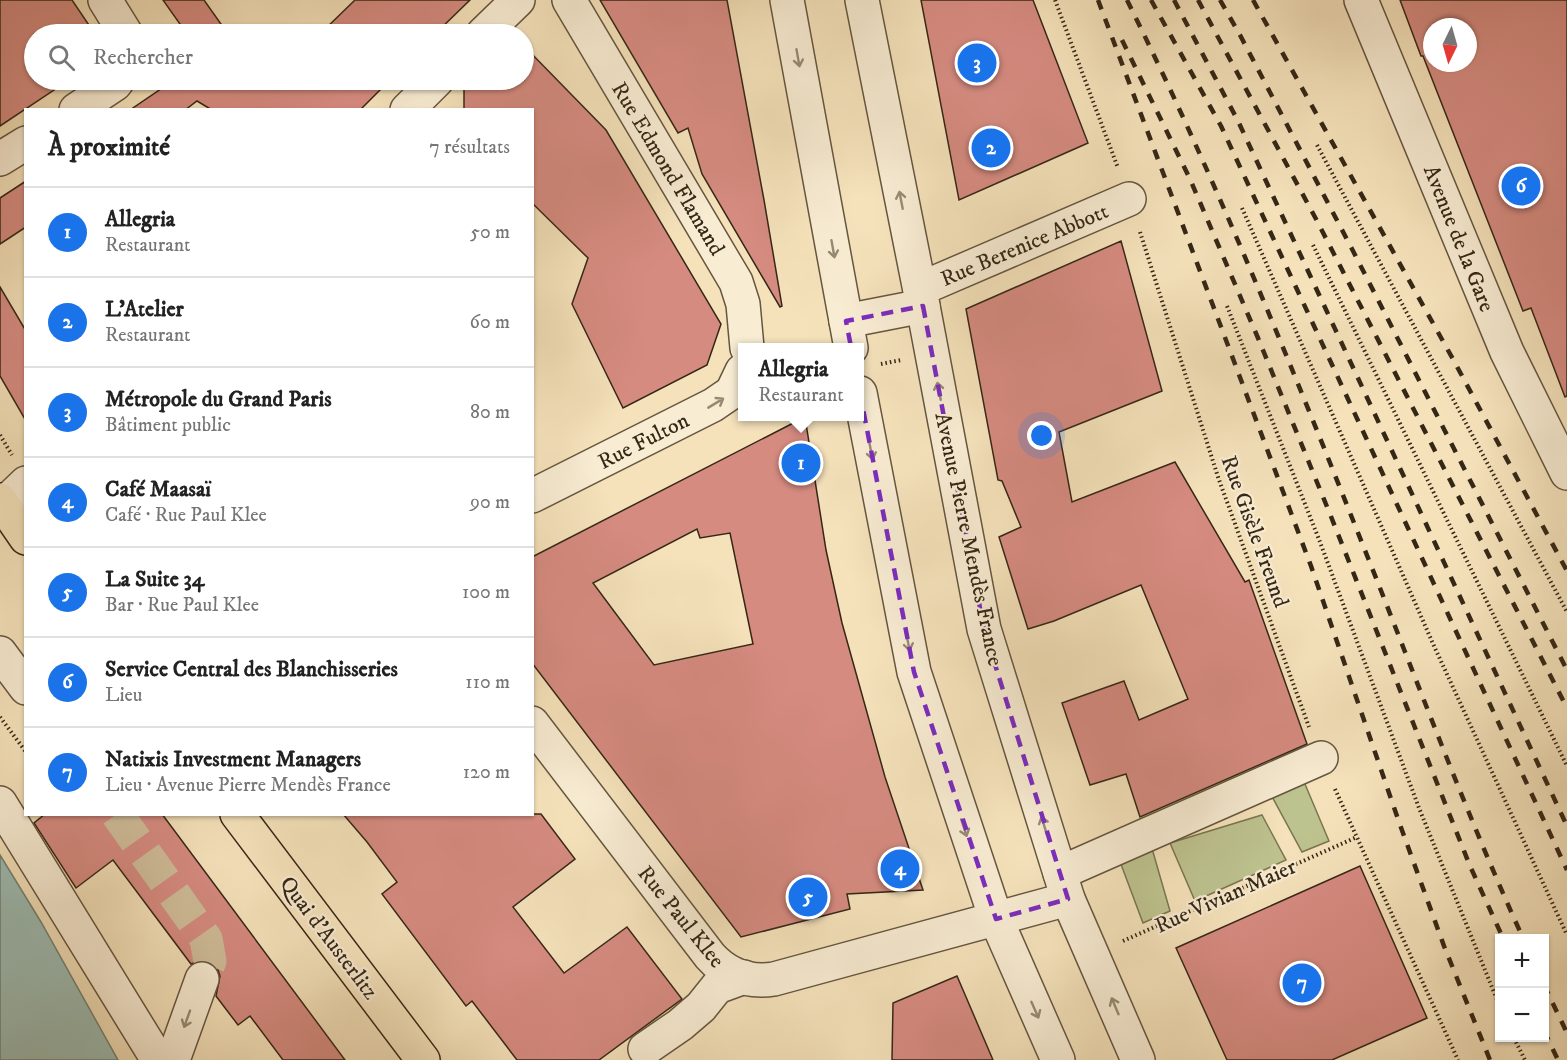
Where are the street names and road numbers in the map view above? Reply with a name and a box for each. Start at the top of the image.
street label: Rue Edmond Flamand [605,77,730,260]
street label: Avenue de la Gare [1417,161,1500,316]
street label: Rue Berenice Abbott [937,198,1112,293]
street label: Rue Fulton [594,407,694,476]
street label: Avenue Pierre Mendès France [928,410,1009,668]
street label: Rue Gisèle Freund [1215,452,1295,611]
street label: Rue Vivian Maier [1151,853,1301,940]
street label: Rue Paul Klee [632,861,730,973]
street label: Quai d'Austerlitz [274,871,384,1005]

